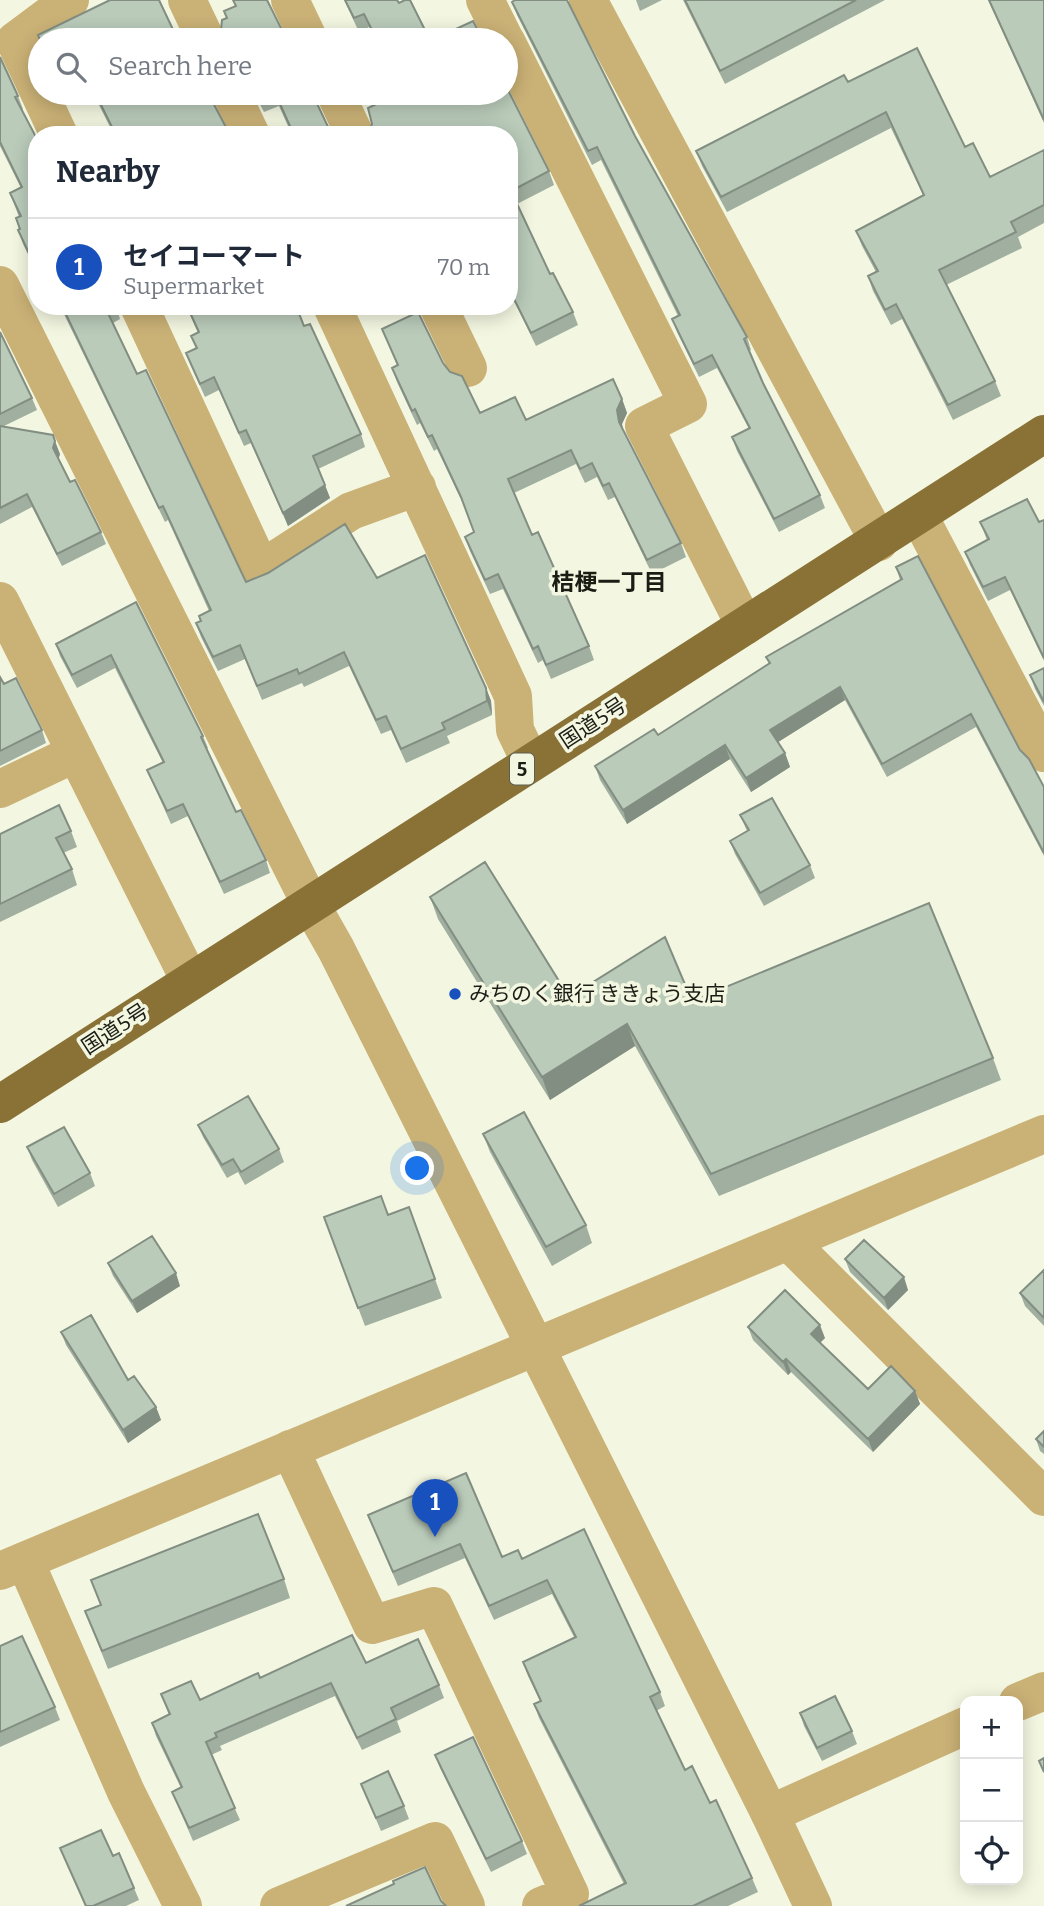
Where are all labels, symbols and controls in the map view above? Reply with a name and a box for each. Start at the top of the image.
search box [28,28,518,105]
icon: search [52,48,90,86]
text: Search here [108,51,252,82]
text: Nearby [56,154,160,190]
text: セイコーマート [123,241,305,272]
text: 1 [74,253,84,281]
text: 70 m [438,253,490,281]
text: Supermarket [123,272,264,300]
district label: 桔梗一丁目 [552,568,667,596]
street label: 国道5号 [555,692,631,754]
road number: 5 [510,754,534,784]
place label: みちのく銀行 ききょう支店 [469,981,725,1007]
marker: みちのく銀行 ききょう支店 [447,986,463,1002]
street label: 国道5号 [77,998,153,1060]
your location [400,1151,434,1185]
pin: 1 [412,1479,458,1537]
map controls [960,1696,1023,1885]
button: + [960,1696,1023,1759]
button: − [960,1759,1023,1822]
button: locate [960,1822,1023,1885]

